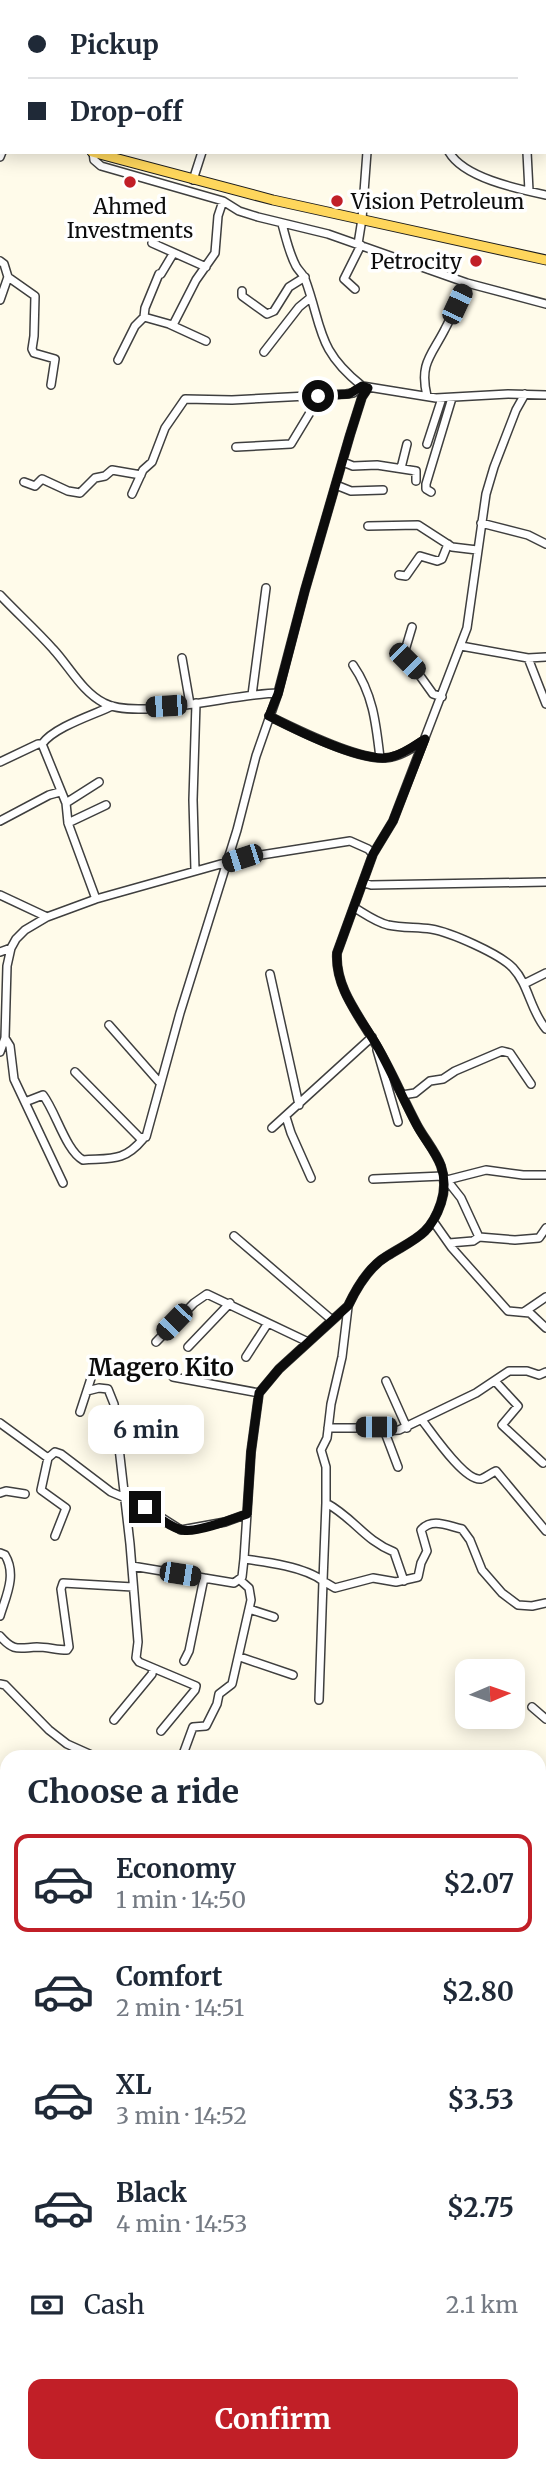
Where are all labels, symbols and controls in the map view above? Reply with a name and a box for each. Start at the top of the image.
text: Pickup [70,28,159,61]
text: Drop-off [70,95,183,128]
marker: Ahmed Investments [122,174,138,190]
place label: Vision Petroleum [350,188,525,215]
place label: Ahmed Investments [67,193,193,244]
marker: Vision Petroleum [329,193,345,209]
place label: Petrocity [370,248,463,275]
marker: Petrocity [468,253,484,269]
car [439,281,476,327]
route start [302,380,334,412]
car [385,639,430,683]
car [145,694,188,718]
car [219,842,266,874]
car [152,1300,197,1344]
district label: Magero Kito [88,1352,234,1383]
callout: 6 min [87,1406,203,1454]
text: 6 min [113,1415,179,1444]
car [356,1417,398,1438]
route end [129,1491,161,1523]
car [158,1560,203,1588]
north arrow [455,1659,525,1729]
map controls [455,1659,525,1729]
text: Choose a ride [28,1772,239,1812]
icon: car [32,1852,95,1915]
text: Economy [116,1852,236,1885]
text: $2.07 [443,1867,514,1900]
text: 1 min · 14:50 [116,1885,246,1914]
icon: car [32,1960,95,2023]
text: Comfort [116,1960,222,1993]
text: $2.80 [442,1975,514,2008]
text: 2 min · 14:51 [116,1993,244,2022]
icon: car [32,2068,95,2131]
text: XL [116,2068,152,2101]
text: $3.53 [447,2083,514,2116]
text: 3 min · 14:52 [116,2101,247,2130]
icon: car [32,2176,95,2239]
text: Black [116,2176,187,2209]
text: $2.75 [447,2191,514,2224]
text: 4 min · 14:53 [116,2209,247,2238]
icon: cash [28,2286,66,2324]
text: Cash [84,2288,145,2321]
text: 2.1 km [446,2290,518,2319]
button: Confirm [28,2379,518,2459]

